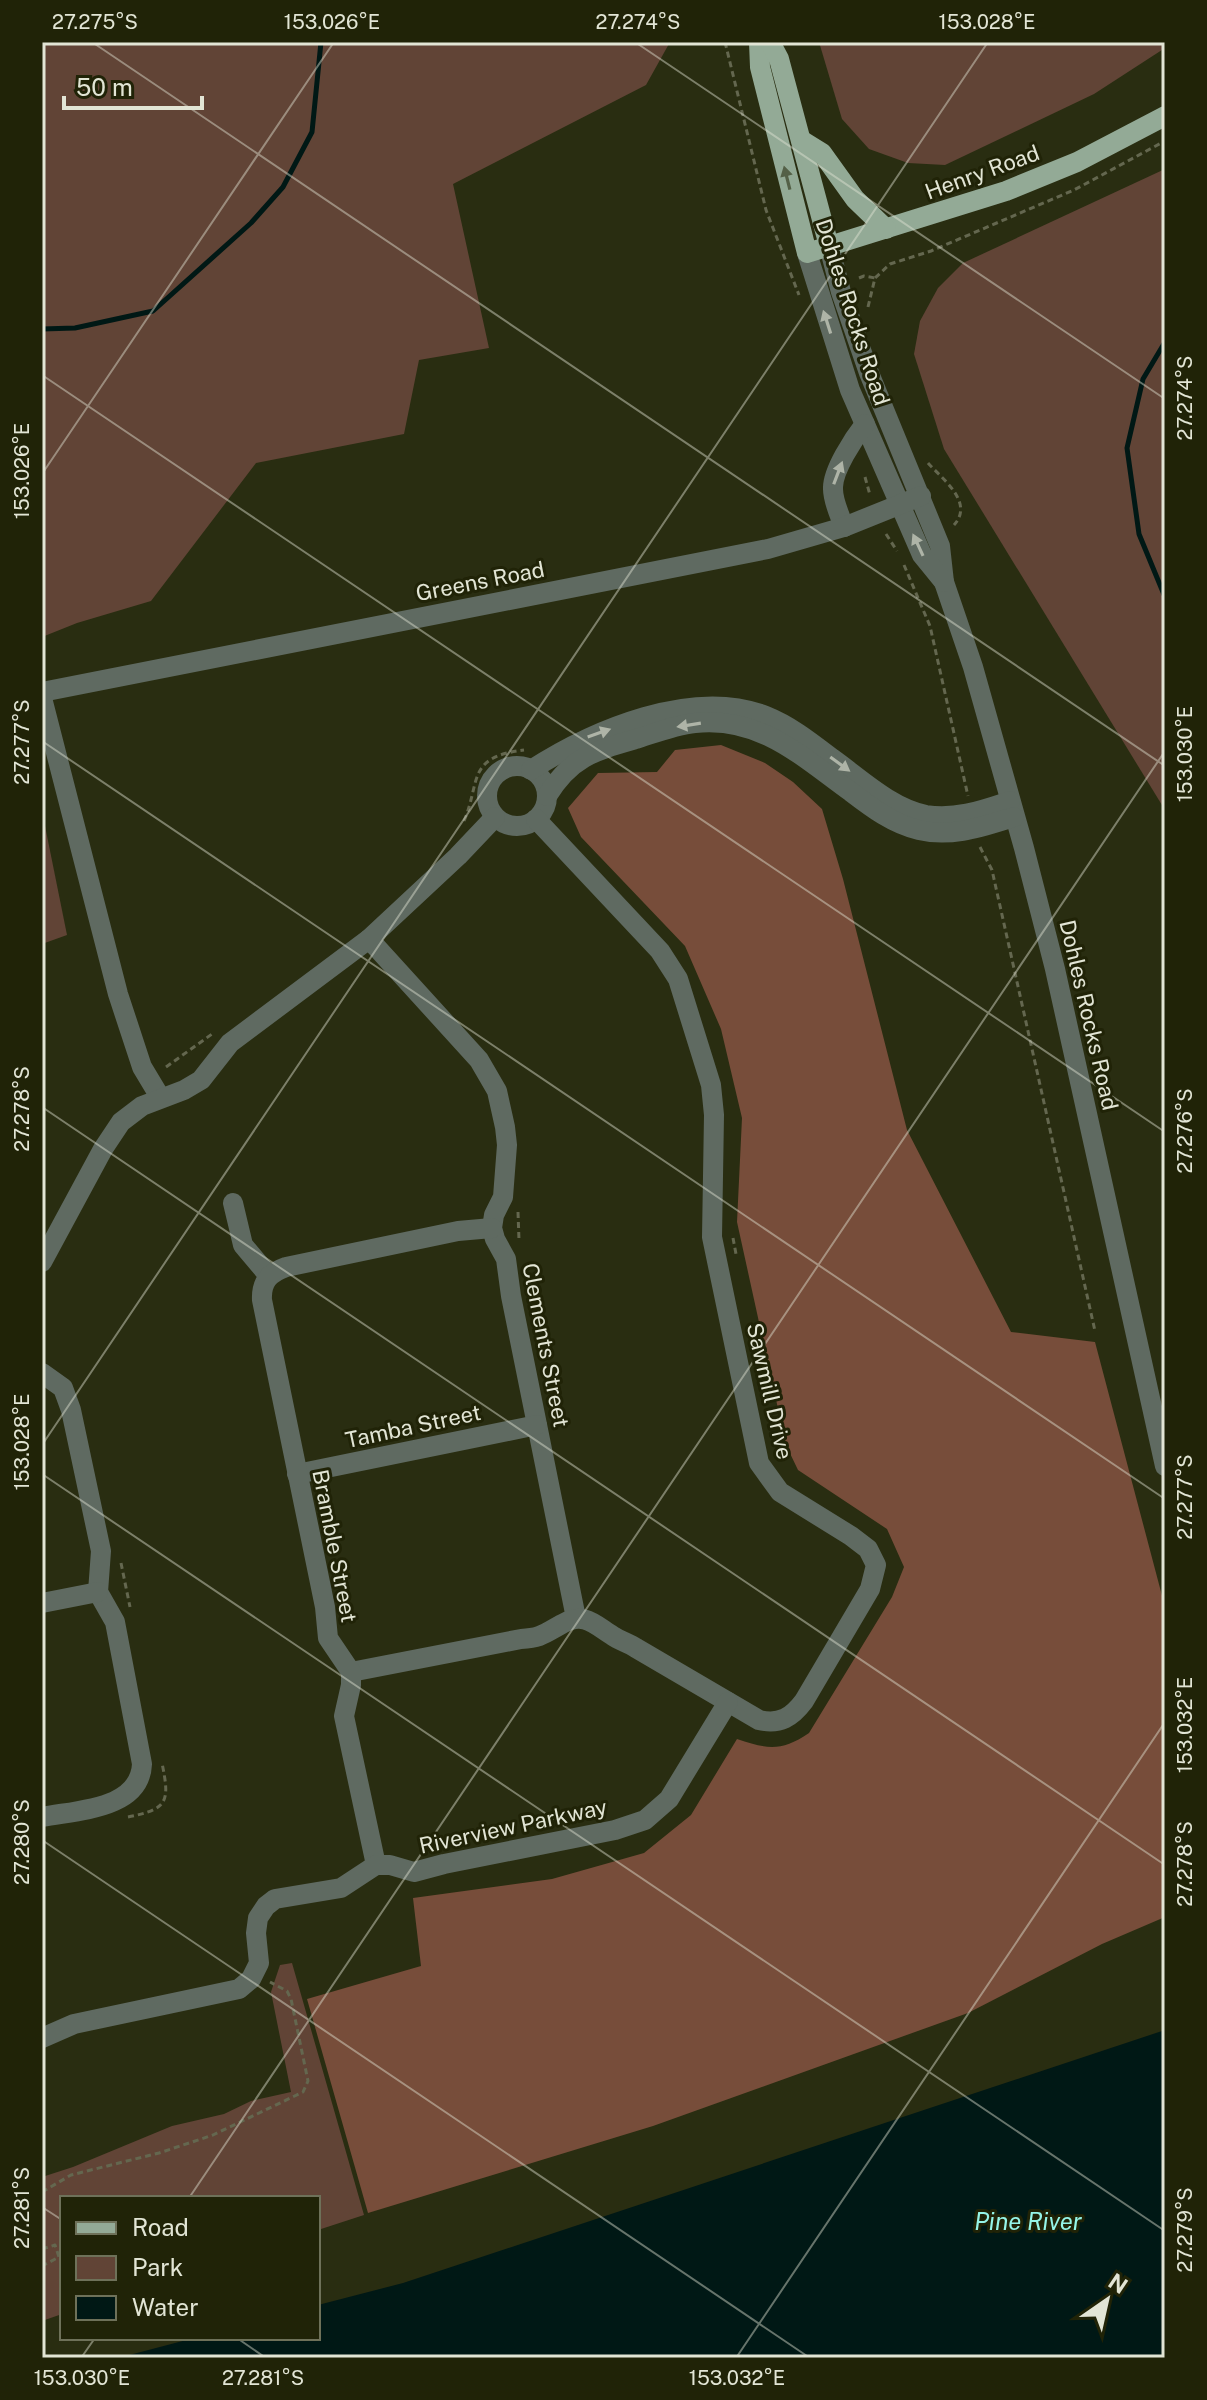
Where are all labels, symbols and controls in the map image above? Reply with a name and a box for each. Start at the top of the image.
text: 27.275°S [52,10,138,34]
text: 153.026°E [284,10,380,34]
text: 27.274°S [595,10,681,34]
text: 153.028°E [939,10,1035,34]
scale bar [64,60,202,110]
text: 50 m [76,73,133,101]
street label: Henry Road [921,139,1043,205]
one-way arrow [780,165,793,190]
street label: Dohles Rocks Road [811,215,895,409]
one-way arrow [821,310,833,334]
text: 27.274°S [1173,355,1197,441]
text: 153.026°E [10,423,34,519]
one-way arrow [832,461,845,485]
one-way arrow [911,533,925,557]
street label: Greens Road [413,556,547,606]
text: 27.277°S [10,699,34,785]
text: 153.030°E [1173,706,1197,802]
one-way arrow [677,719,702,732]
one-way arrow [587,726,611,739]
one-way arrow [829,756,850,771]
street label: Dohles Rocks Road [1054,917,1124,1113]
text: 27.278°S [10,1066,34,1152]
text: 27.276°S [1173,1088,1197,1174]
street label: Clements Street [517,1261,575,1429]
street label: Sawmill Drive [742,1320,798,1462]
text: 153.028°E [10,1394,34,1490]
street label: Tamba Street [343,1399,483,1453]
text: 27.277°S [1173,1454,1197,1540]
street label: Bramble Street [307,1467,363,1625]
text: 153.032°E [1173,1677,1197,1773]
street label: Riverview Parkway [417,1793,610,1859]
text: 27.280°S [10,1799,34,1885]
text: 27.278°S [1173,1821,1197,1907]
text: 27.281°S [10,2167,34,2249]
text: 27.279°S [1173,2187,1197,2273]
legend [60,2196,320,2340]
water label: Pine River [974,2207,1083,2235]
text: Road [132,2213,189,2241]
text: Park [132,2253,183,2281]
north arrow [1067,2260,1147,2340]
text: N [1104,2268,1133,2299]
text: Water [132,2293,199,2321]
text: 153.030°E [34,2366,130,2390]
text: 27.281°S [222,2366,304,2390]
text: 153.032°E [689,2366,785,2390]

